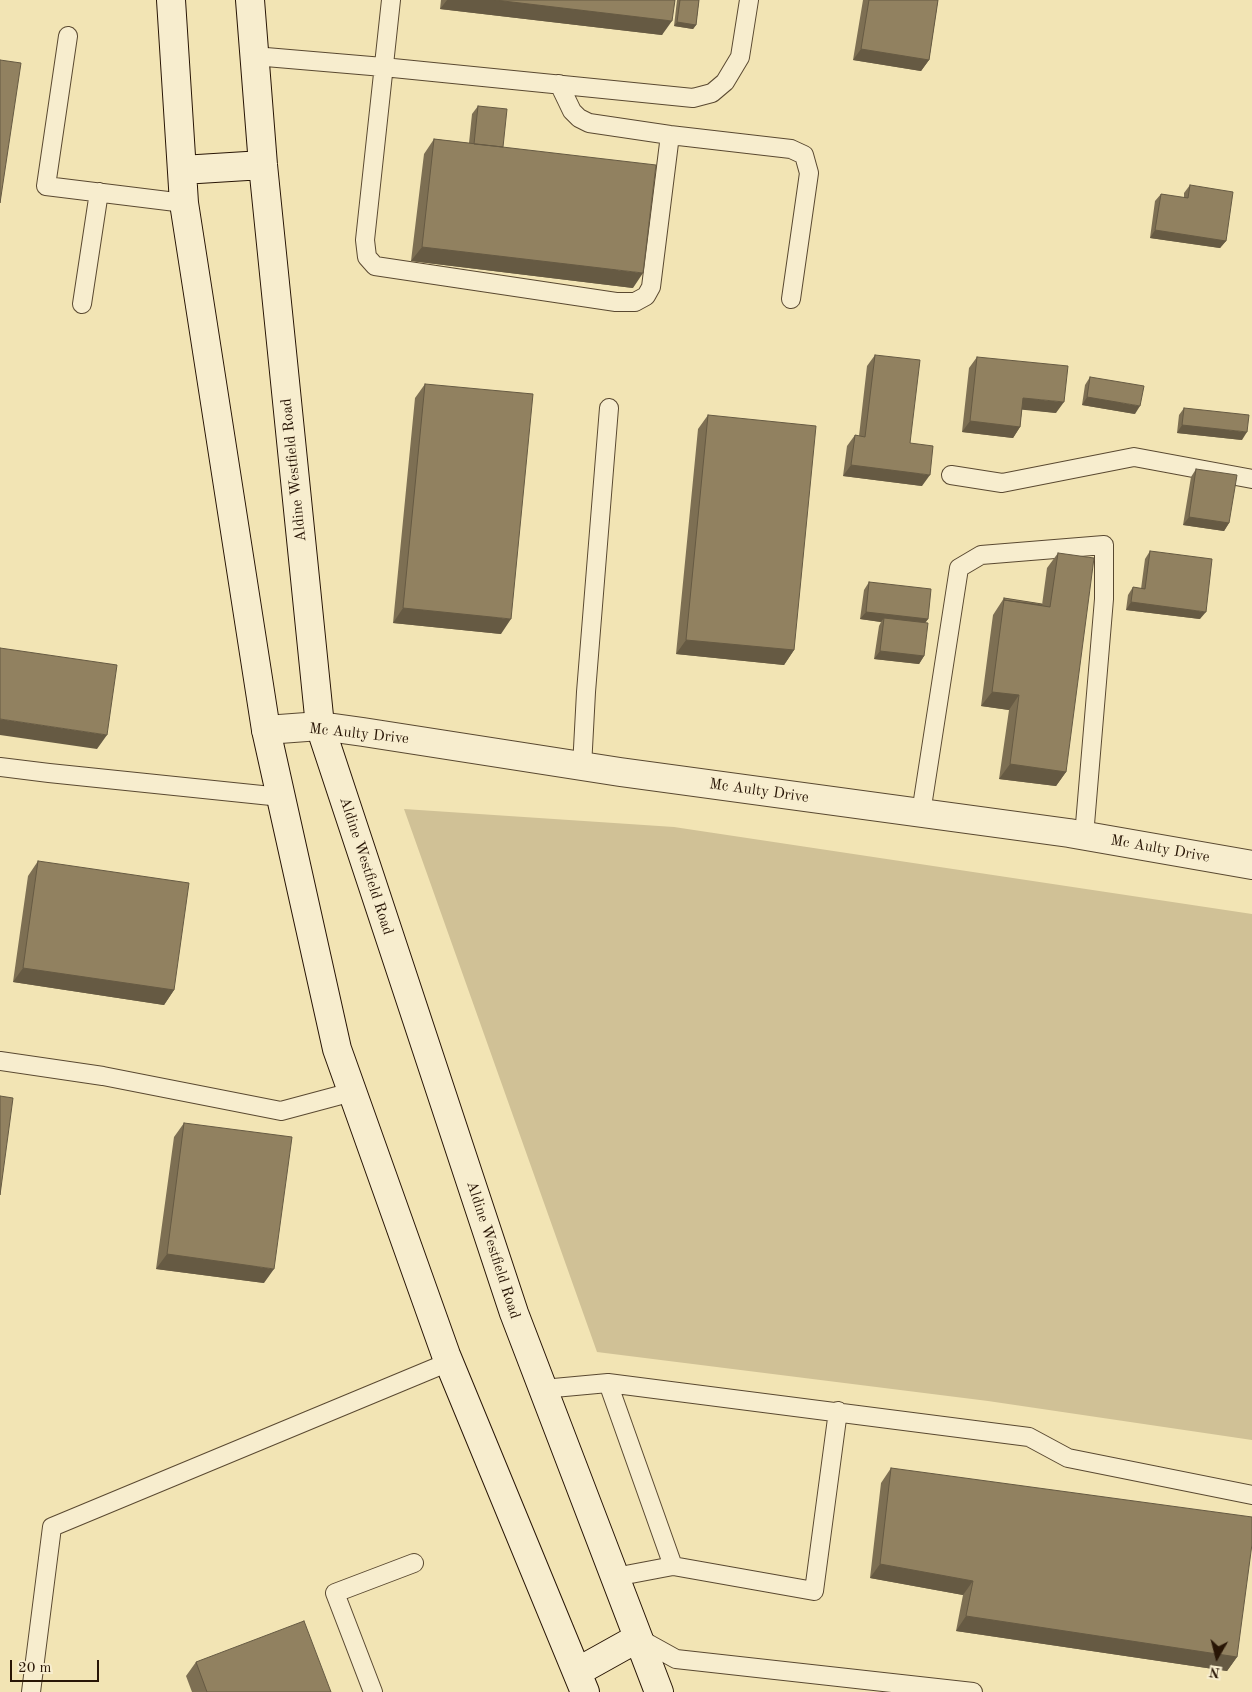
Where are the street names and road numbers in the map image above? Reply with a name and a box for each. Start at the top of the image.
street label: Aldine Westfield Road [278,397,310,543]
street label: Mc Aulty Drive [308,720,410,748]
street label: Mc Aulty Drive [708,775,810,807]
street label: Aldine Westfield Road [335,795,397,937]
street label: Mc Aulty Drive [1109,831,1211,867]
street label: Aldine Westfield Road [462,1179,524,1321]

